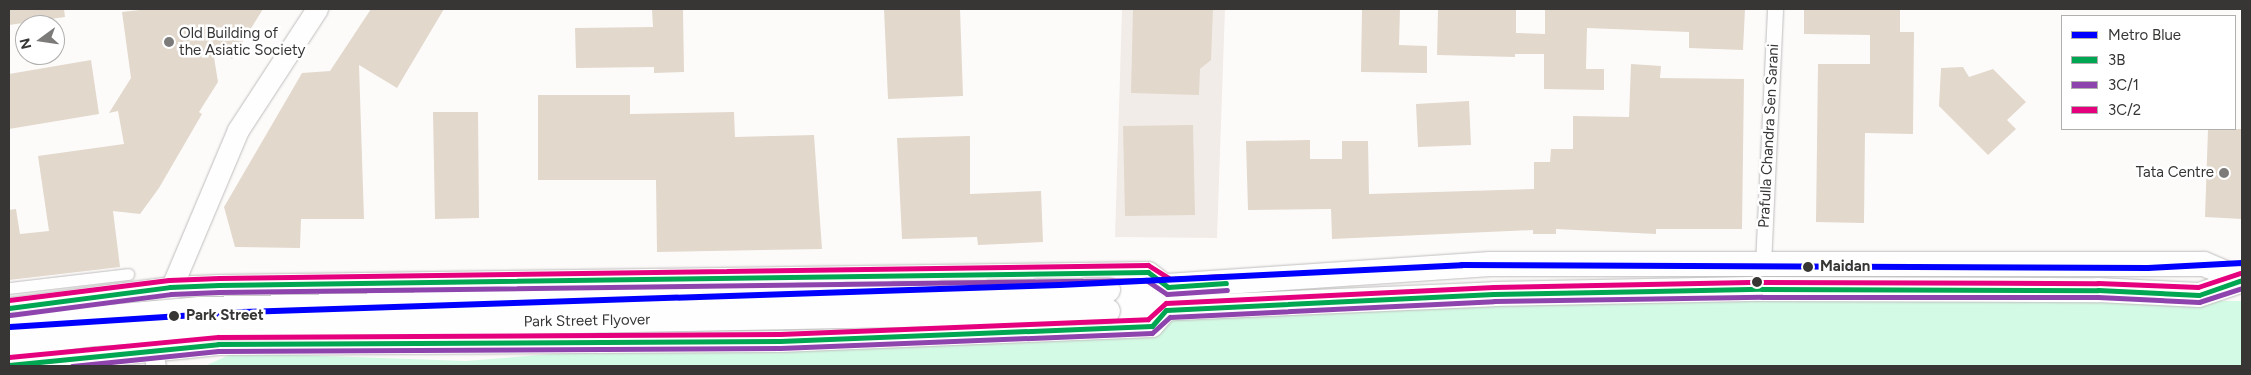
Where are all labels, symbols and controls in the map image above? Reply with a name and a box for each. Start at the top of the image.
north arrow [15,15,65,65]
legend [2061,15,2236,130]
place label: Old Building of the Asiatic Society [179,24,305,59]
text: Metro Blue [2108,26,2181,44]
text: N [16,36,35,51]
marker: Old Building of the Asiatic Society [163,36,175,48]
street label: Prafulla Chandra Sen Sarani [1755,43,1783,229]
text: 3B [2108,51,2125,69]
text: 3C/1 [2108,76,2139,94]
text: 3C/2 [2108,101,2141,119]
place label: Tata Centre [2136,164,2214,182]
marker: Tata Centre [2218,167,2230,179]
place label: Maidan [1820,258,1870,276]
marker: Maidan [1800,259,1816,275]
unlabelled marker [1752,277,1762,287]
place label: Park Street [186,307,264,325]
marker: Park Street [166,308,182,324]
street label: Park Street Flyover [524,311,650,331]

